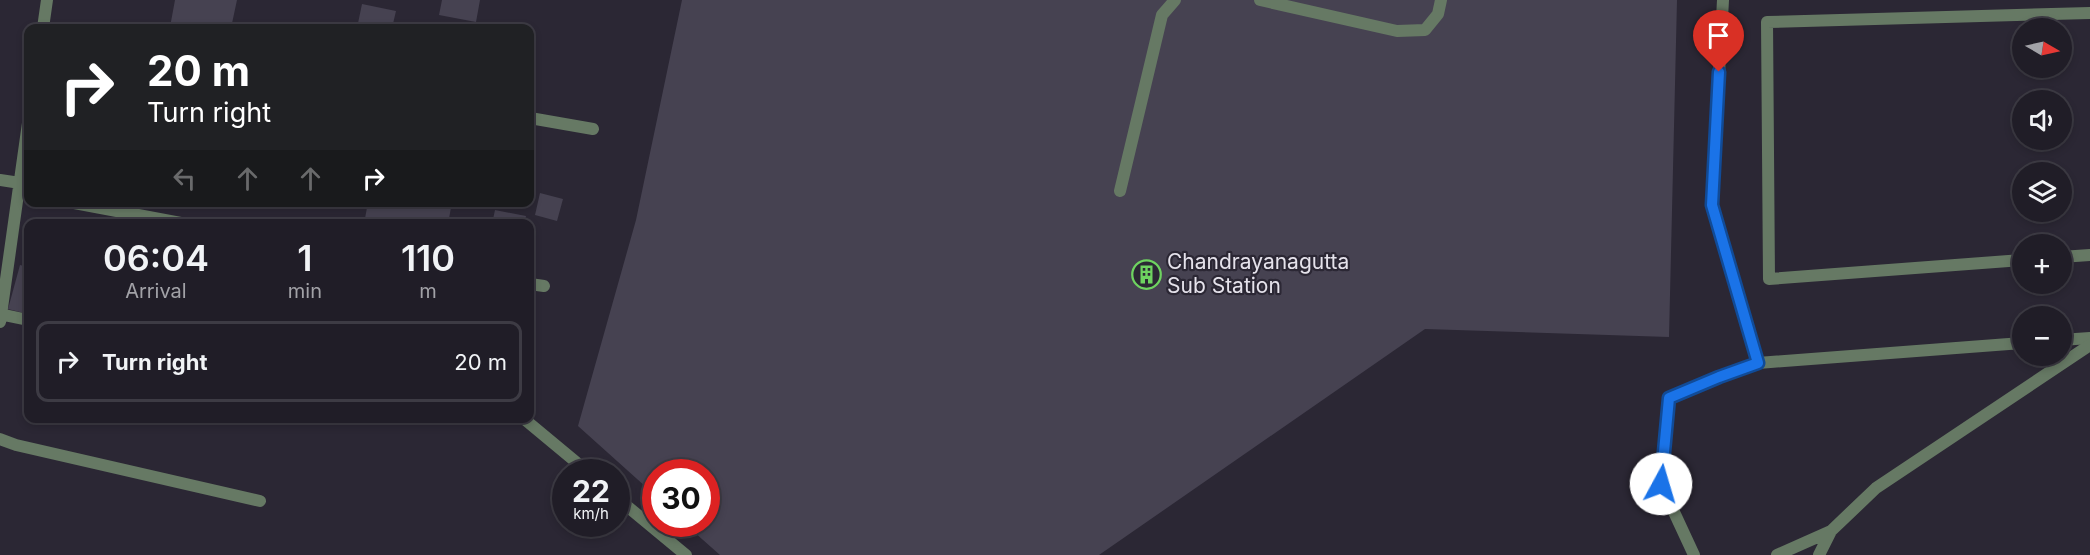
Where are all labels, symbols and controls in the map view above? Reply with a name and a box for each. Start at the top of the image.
pin [1693,10,1744,72]
north arrow [2012,18,2072,78]
map controls [2012,18,2072,366]
icon: arrive [1702,19,1735,52]
text: 20 m [147,45,250,96]
icon: right [48,48,126,126]
button: sound [2012,90,2072,150]
text: Turn right [147,96,271,129]
icon: left [168,162,201,195]
icon: ahead [231,162,264,195]
icon: ahead [294,162,327,195]
icon: right [357,162,390,195]
button: layers [2012,162,2072,222]
button: + [2012,234,2072,294]
text: 06:04 [103,236,209,280]
text: 1 [297,236,313,280]
text: 110 [401,236,455,280]
place label: Chandrayanagutta Sub Station [1167,249,1349,298]
building icon: Chandrayanagutta Sub Station [1130,258,1162,290]
text: Arrival [125,279,187,303]
text: min [288,279,322,303]
text: m [419,279,437,303]
button: − [2012,306,2072,366]
icon: right [51,345,84,378]
text: Turn right [102,349,208,375]
text: 20 m [454,349,507,375]
position arrow [1629,452,1693,516]
speed limit sign: 30 [642,459,720,537]
text: 22 [572,473,610,509]
text: km/h [573,504,609,523]

